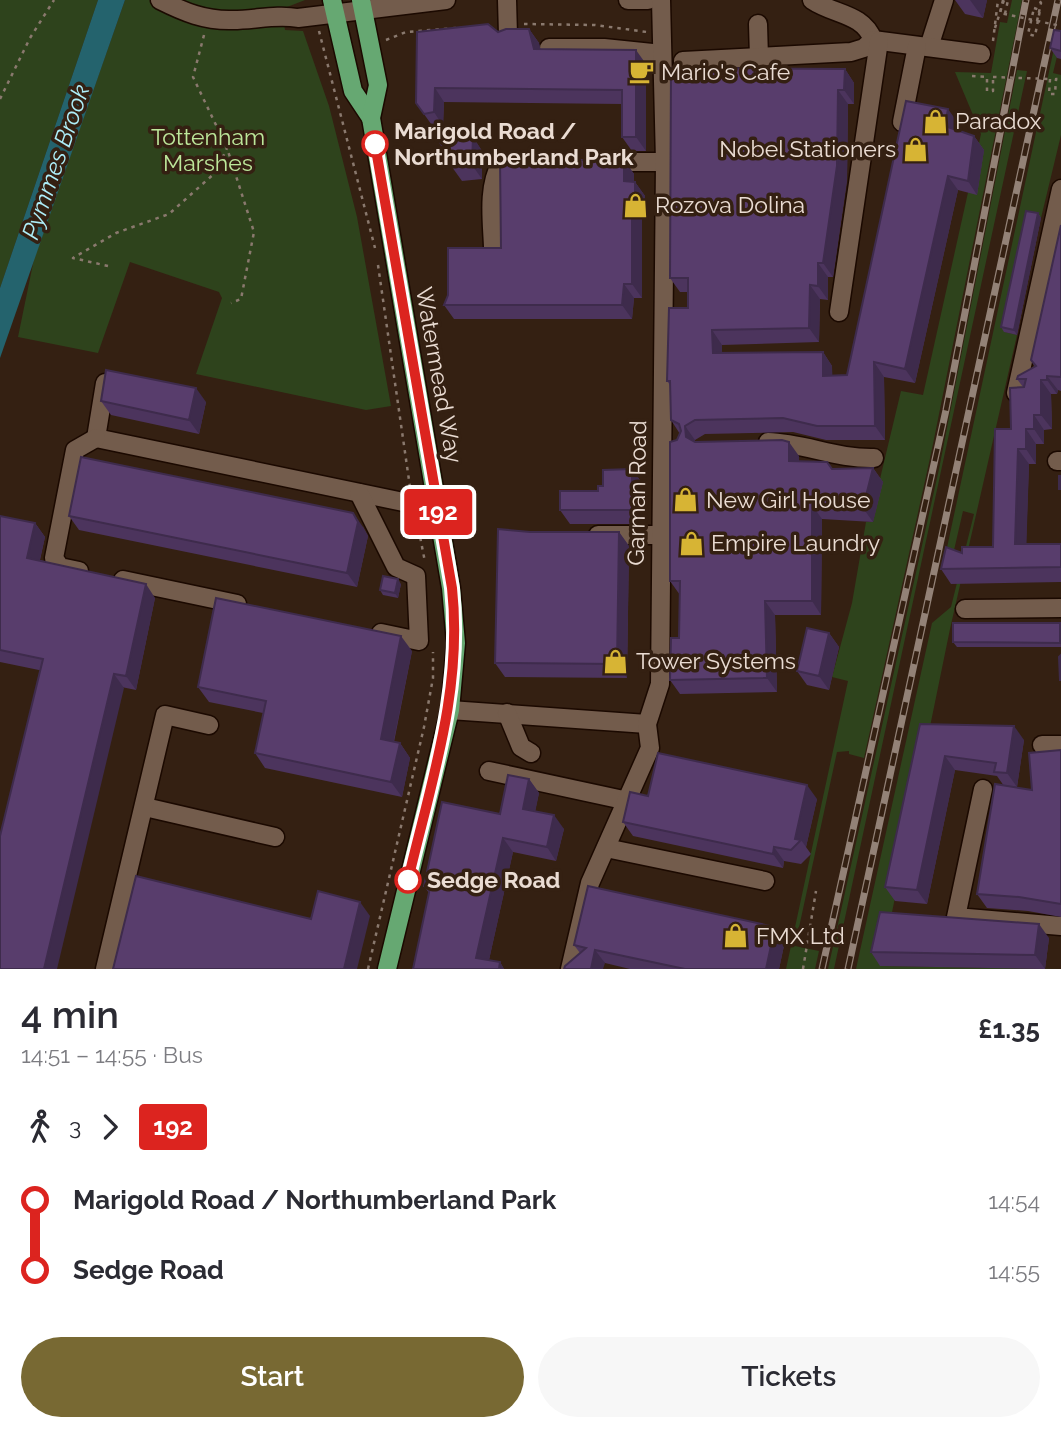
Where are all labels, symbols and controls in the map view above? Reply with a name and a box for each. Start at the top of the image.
cafe icon: Mario's Cafe [627,58,655,86]
place label: Mario's Cafe [661,58,790,85]
water label: Pymmes Brook [15,80,96,243]
shop icon: Paradox [921,107,949,135]
place label: Paradox [955,107,1042,134]
place label: Marigold Road / Northumberland Park [394,117,634,170]
park label: Tottenham Marshes [151,123,265,176]
marker: Marigold Road / Northumberland Park [362,131,388,157]
place label: Nobel Stationers [719,135,896,162]
shop icon: Nobel Stationers [902,135,930,163]
shop icon: Rozova Dolina [621,191,649,219]
place label: Rozova Dolina [655,191,805,218]
street label: Watermead Way [411,285,468,465]
street label: Garman Road [622,420,651,566]
shop icon: New Girl House [672,486,700,514]
place label: New Girl House [706,486,870,513]
line badge: 192 [398,489,478,535]
text: 192 [418,497,458,526]
shop icon: Empire Laundry [677,529,705,557]
place label: Empire Laundry [711,529,880,556]
shop icon: Tower Systems [602,647,630,675]
place label: Tower Systems [636,647,796,674]
place label: Sedge Road [427,866,560,893]
marker: Sedge Road [395,867,421,893]
shop icon: FMX Ltd [722,922,750,950]
place label: FMX Ltd [756,922,845,949]
text: 4 min [21,992,119,1037]
text: £1.35 [978,1014,1040,1044]
text: 14:51 – 14:55 · Bus [21,1041,203,1068]
icon: walk [21,1108,59,1146]
icon: forward [91,1108,129,1146]
text: 192 [153,1112,193,1141]
text: 3 [69,1113,81,1140]
text: Marigold Road / Northumberland Park [73,1185,556,1215]
text: 14:54 [988,1187,1040,1214]
text: Sedge Road [73,1255,224,1285]
text: 14:55 [988,1257,1040,1284]
button: Start [21,1337,524,1417]
button: Tickets [538,1337,1040,1417]

